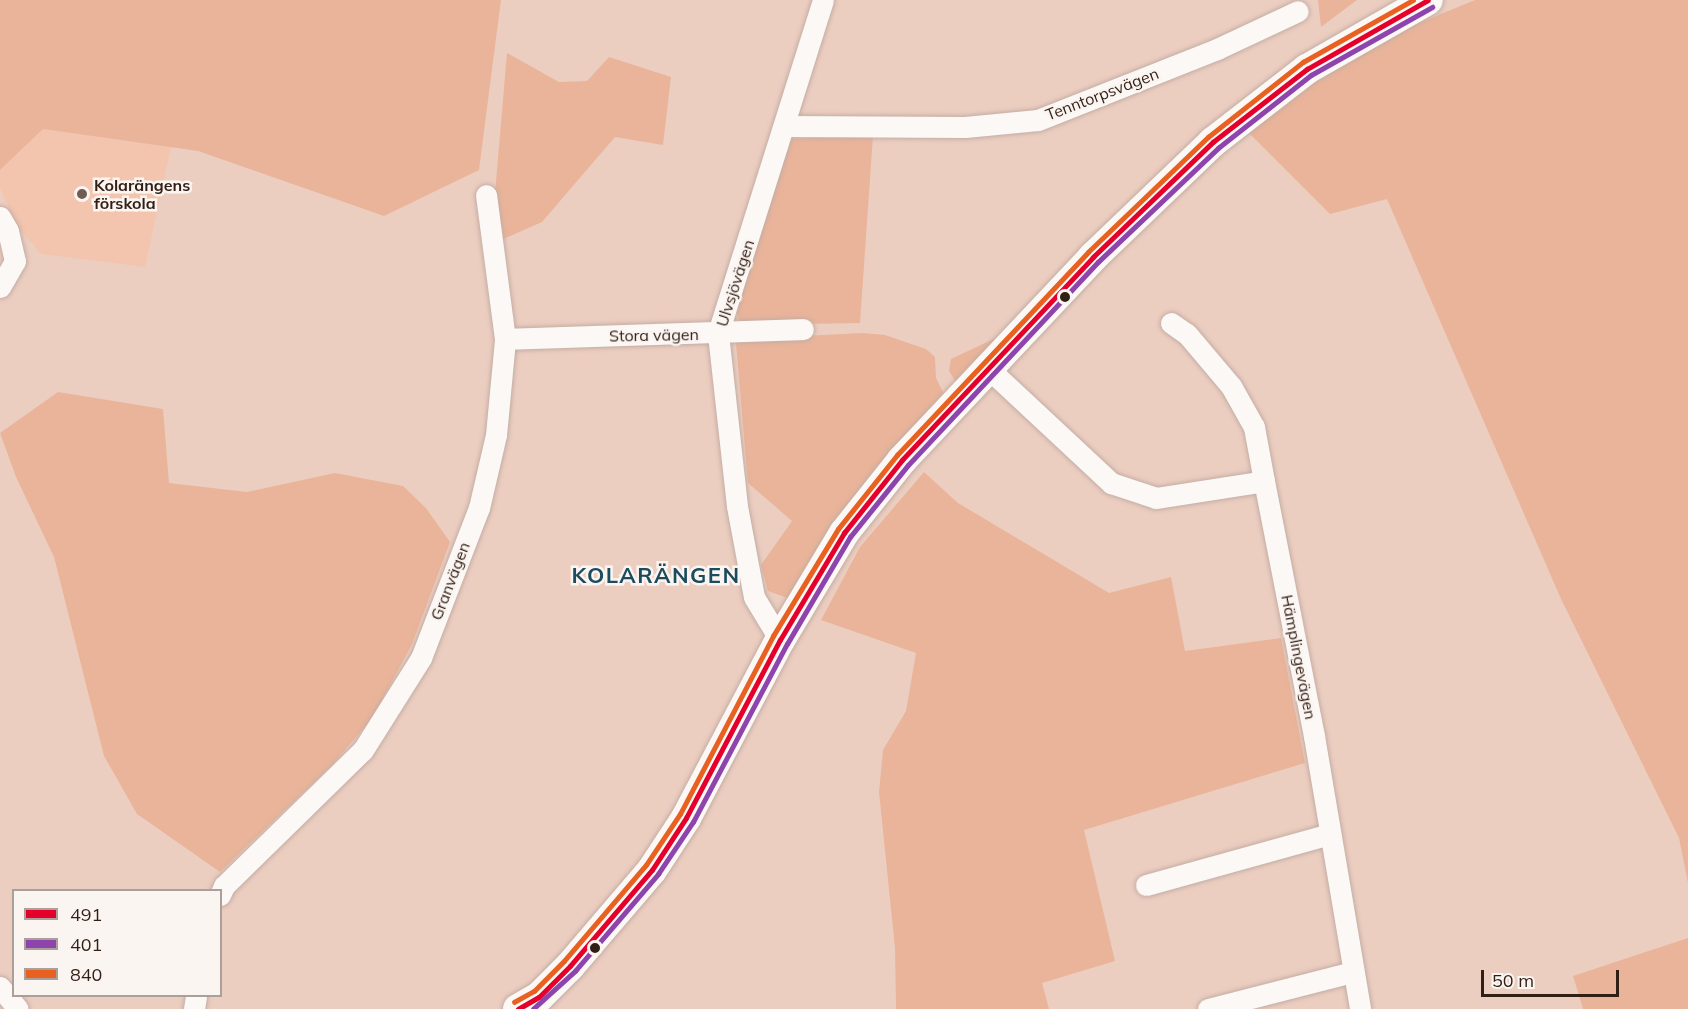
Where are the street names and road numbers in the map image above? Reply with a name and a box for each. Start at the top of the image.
street label: Tenntorpsvägen [1043,64,1161,124]
street label: Ulvsjövägen [712,237,758,329]
street label: Stora vägen [609,325,699,345]
street label: Granvägen [426,539,474,623]
street label: Hämplingevägen [1278,593,1320,721]

